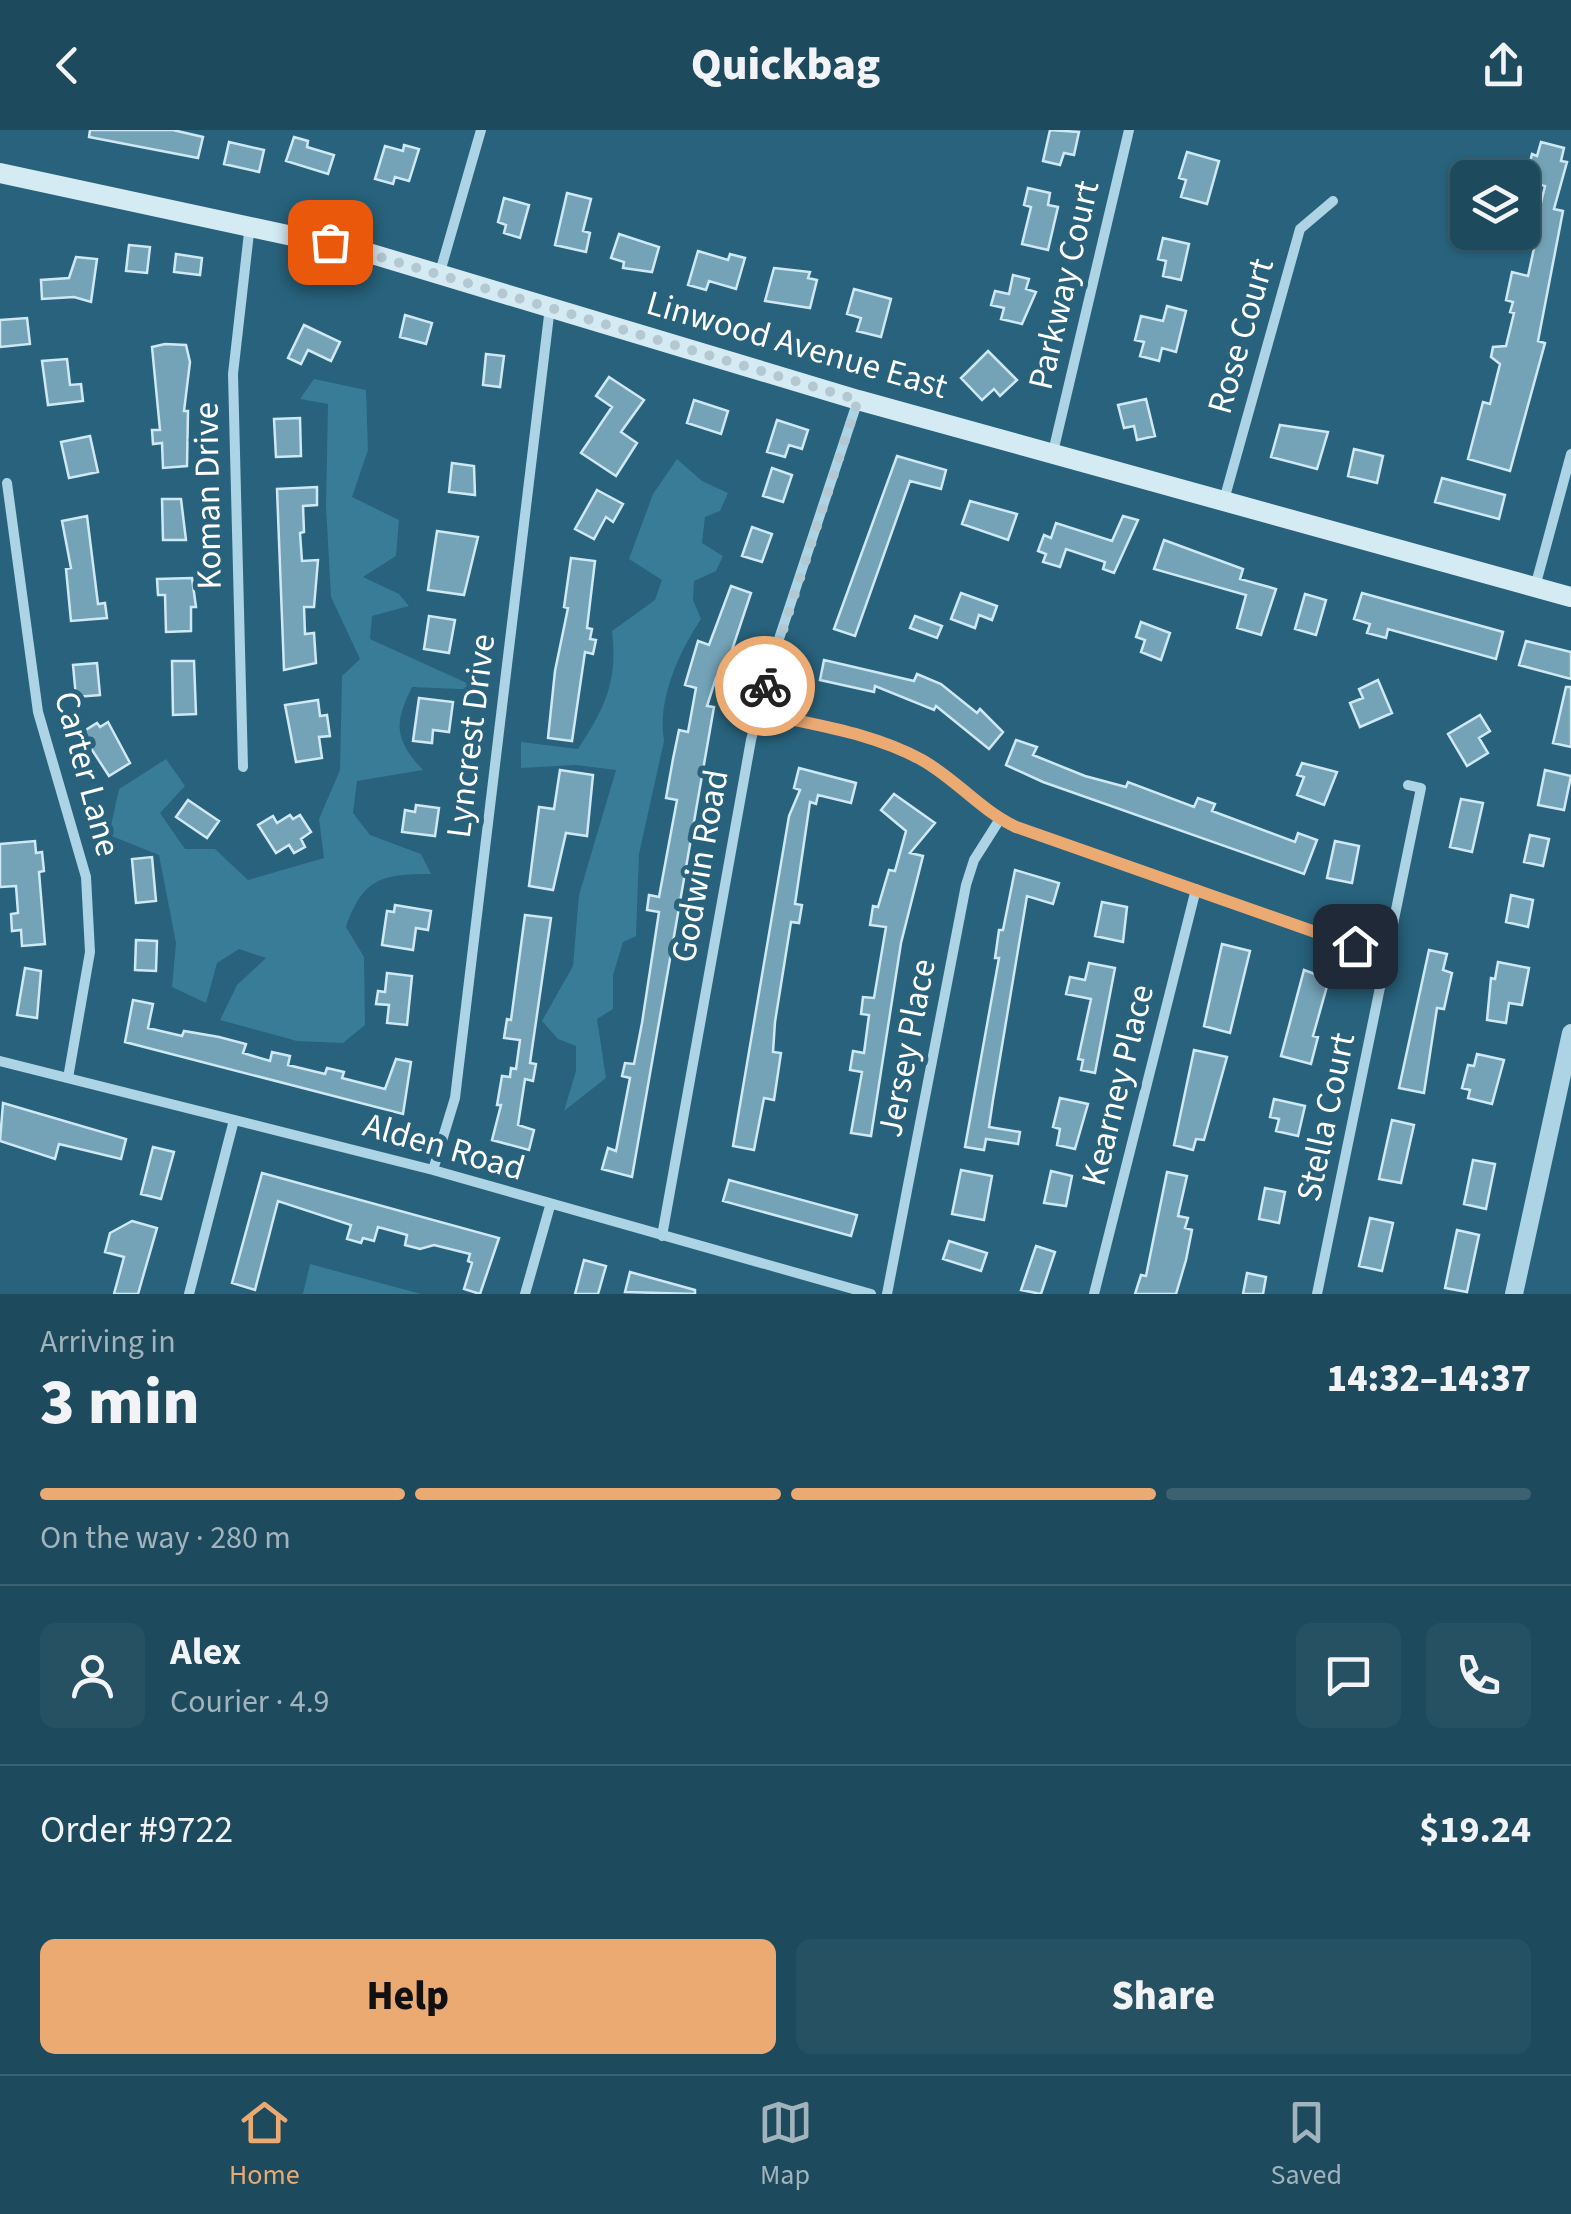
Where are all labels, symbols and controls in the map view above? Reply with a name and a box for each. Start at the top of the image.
text: Quickbag [691,33,880,97]
icon: back [40,38,95,93]
icon: share [1476,38,1531,93]
map controls [1450,160,1540,250]
button: layers [1450,160,1540,250]
street label: Parkway Court [1016,175,1112,394]
pin [288,200,373,285]
icon: bag [303,215,358,270]
street label: Rose Court [1195,252,1287,420]
street label: Linwood Avenue East [641,278,953,412]
street label: Koman Drive [181,402,235,590]
street label: Lyncrest Drive [434,631,508,841]
courier [715,636,815,736]
icon: bike [738,659,793,714]
street label: Carter Lane [41,686,133,862]
street label: Godwin Road [658,766,742,966]
pin [1313,904,1398,989]
icon: home [1328,919,1383,974]
street label: Jersey Place [865,955,949,1141]
street label: Kearney Place [1069,979,1167,1191]
street label: Stella Court [1284,1028,1368,1206]
street label: Alden Road [357,1100,531,1194]
text: Arriving in [40,1319,176,1365]
text: 14:32–14:37 [1327,1352,1531,1406]
text: 3 min [40,1356,200,1449]
text: On the way · 280 m [40,1515,291,1561]
button: person [40,1623,145,1728]
button: chat [1296,1623,1401,1728]
button: phone [1426,1623,1531,1728]
text: Alex [170,1625,241,1679]
text: Courier · 4.9 [170,1679,330,1725]
text: Order #9722 [40,1803,233,1857]
text: $19.24 [1419,1803,1531,1857]
button: Help [40,1939,776,2054]
button: Share [796,1939,1531,2054]
tab: Home [229,2095,300,2195]
tab: Map [758,2095,813,2195]
tab: Saved [1271,2095,1342,2195]

